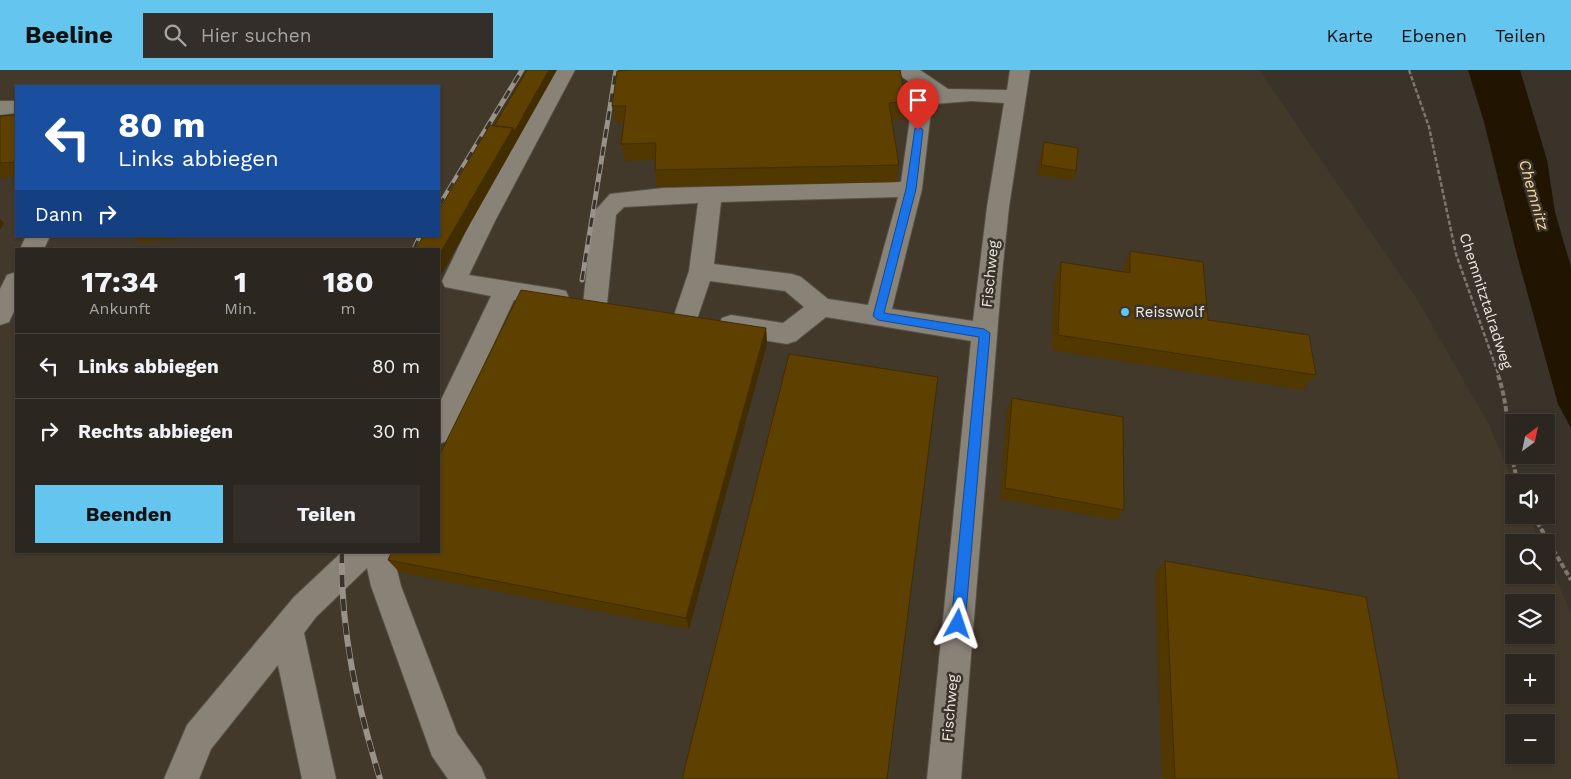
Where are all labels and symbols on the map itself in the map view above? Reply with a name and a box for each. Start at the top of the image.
pin [897,79,939,130]
water label: Chemnitz [1515,157,1553,233]
street label: Chemnitztalradweg [1455,231,1517,371]
street label: Fischweg [978,239,1002,309]
place label: Reisswolf [1135,303,1205,321]
marker: Reisswolf [1119,306,1131,318]
north arrow [1505,414,1555,464]
position arrow [931,597,983,649]
street label: Fischweg [938,674,962,742]

